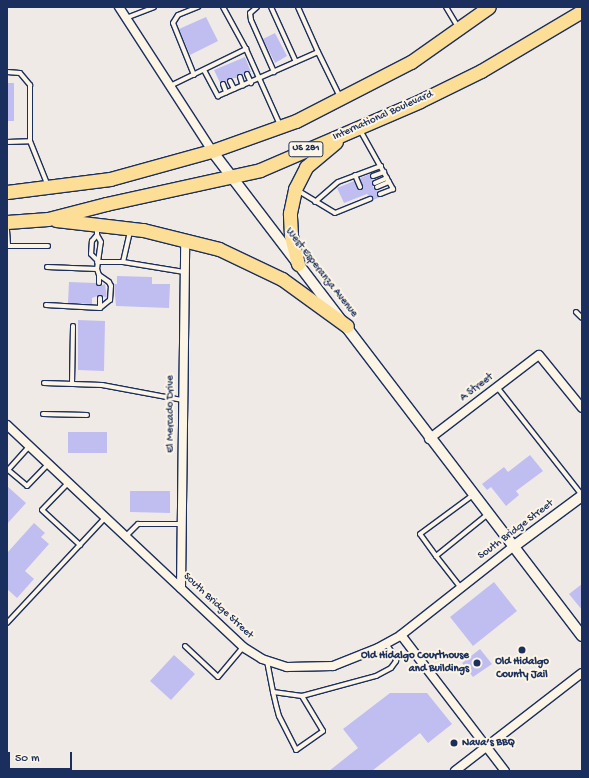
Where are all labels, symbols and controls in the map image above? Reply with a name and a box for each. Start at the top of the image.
street label: International Boulevard [331,88,435,144]
road number: US 281 [288,141,324,157]
street label: West Esperanza Avenue [282,226,360,320]
street label: A Street [458,371,496,405]
street label: El Mercado Drive [164,375,178,453]
street label: South Bridge Street [476,497,556,563]
street label: South Bridge Street [180,570,256,642]
marker: Old Hidalgo County Jail [517,645,527,655]
place label: Old Hidalgo Courthouse and Buildings [361,650,469,676]
place label: Old Hidalgo County Jail [495,656,549,682]
marker: Old Hidalgo Courthouse and Buildings [472,658,482,668]
place label: Nava’s BBQ [462,736,515,750]
marker: Nava’s BBQ [449,738,459,748]
scale bar [10,744,74,770]
text: 50 m [15,752,40,766]

